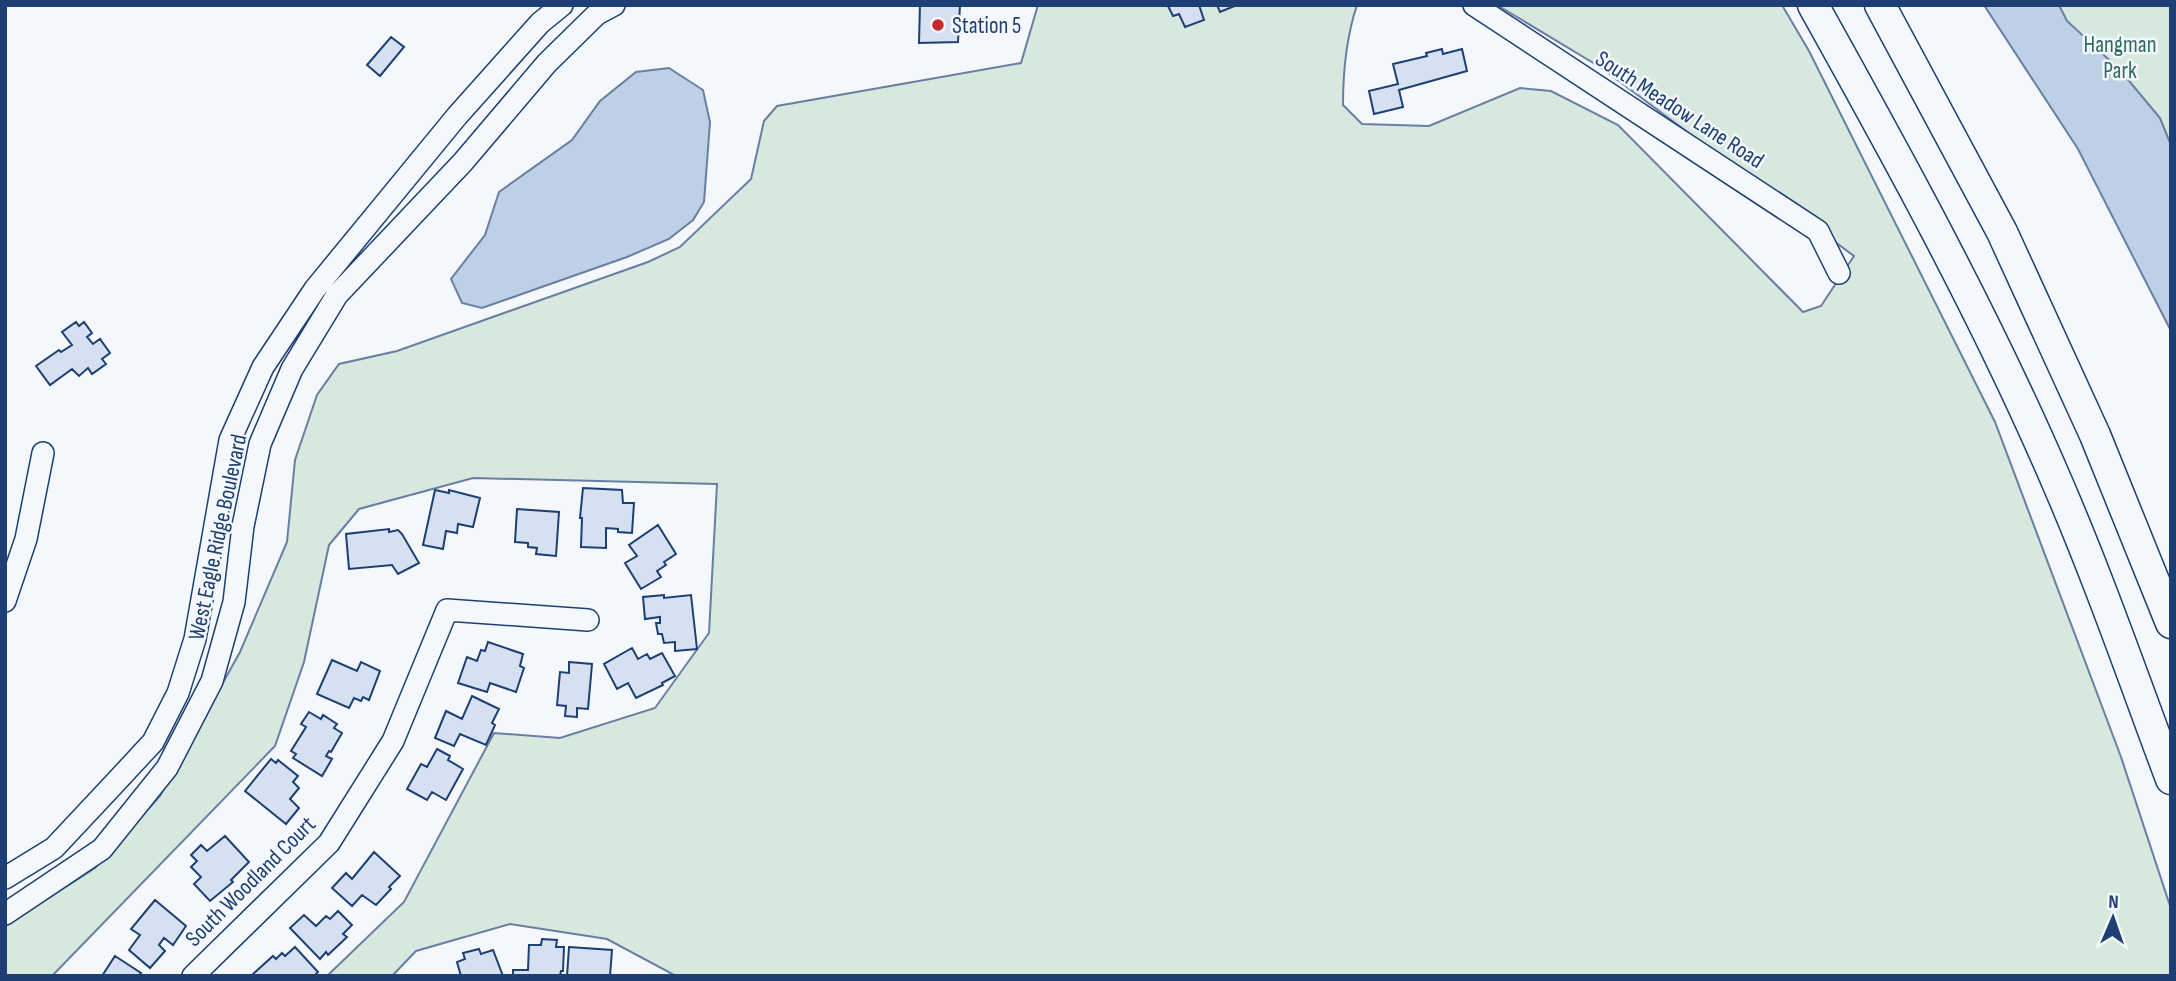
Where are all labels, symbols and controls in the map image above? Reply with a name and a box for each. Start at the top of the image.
place label: Station 5 [952,12,1021,40]
marker: Station 5 [930,17,946,33]
park label: Hangman Park [2083,31,2157,85]
street label: South Meadow Lane Road [1590,45,1769,175]
street label: West Eagle Ridge Boulevard [182,432,253,643]
street label: South Woodland Court [180,811,322,953]
north arrow [2078,883,2148,953]
text: N [2108,891,2119,914]

